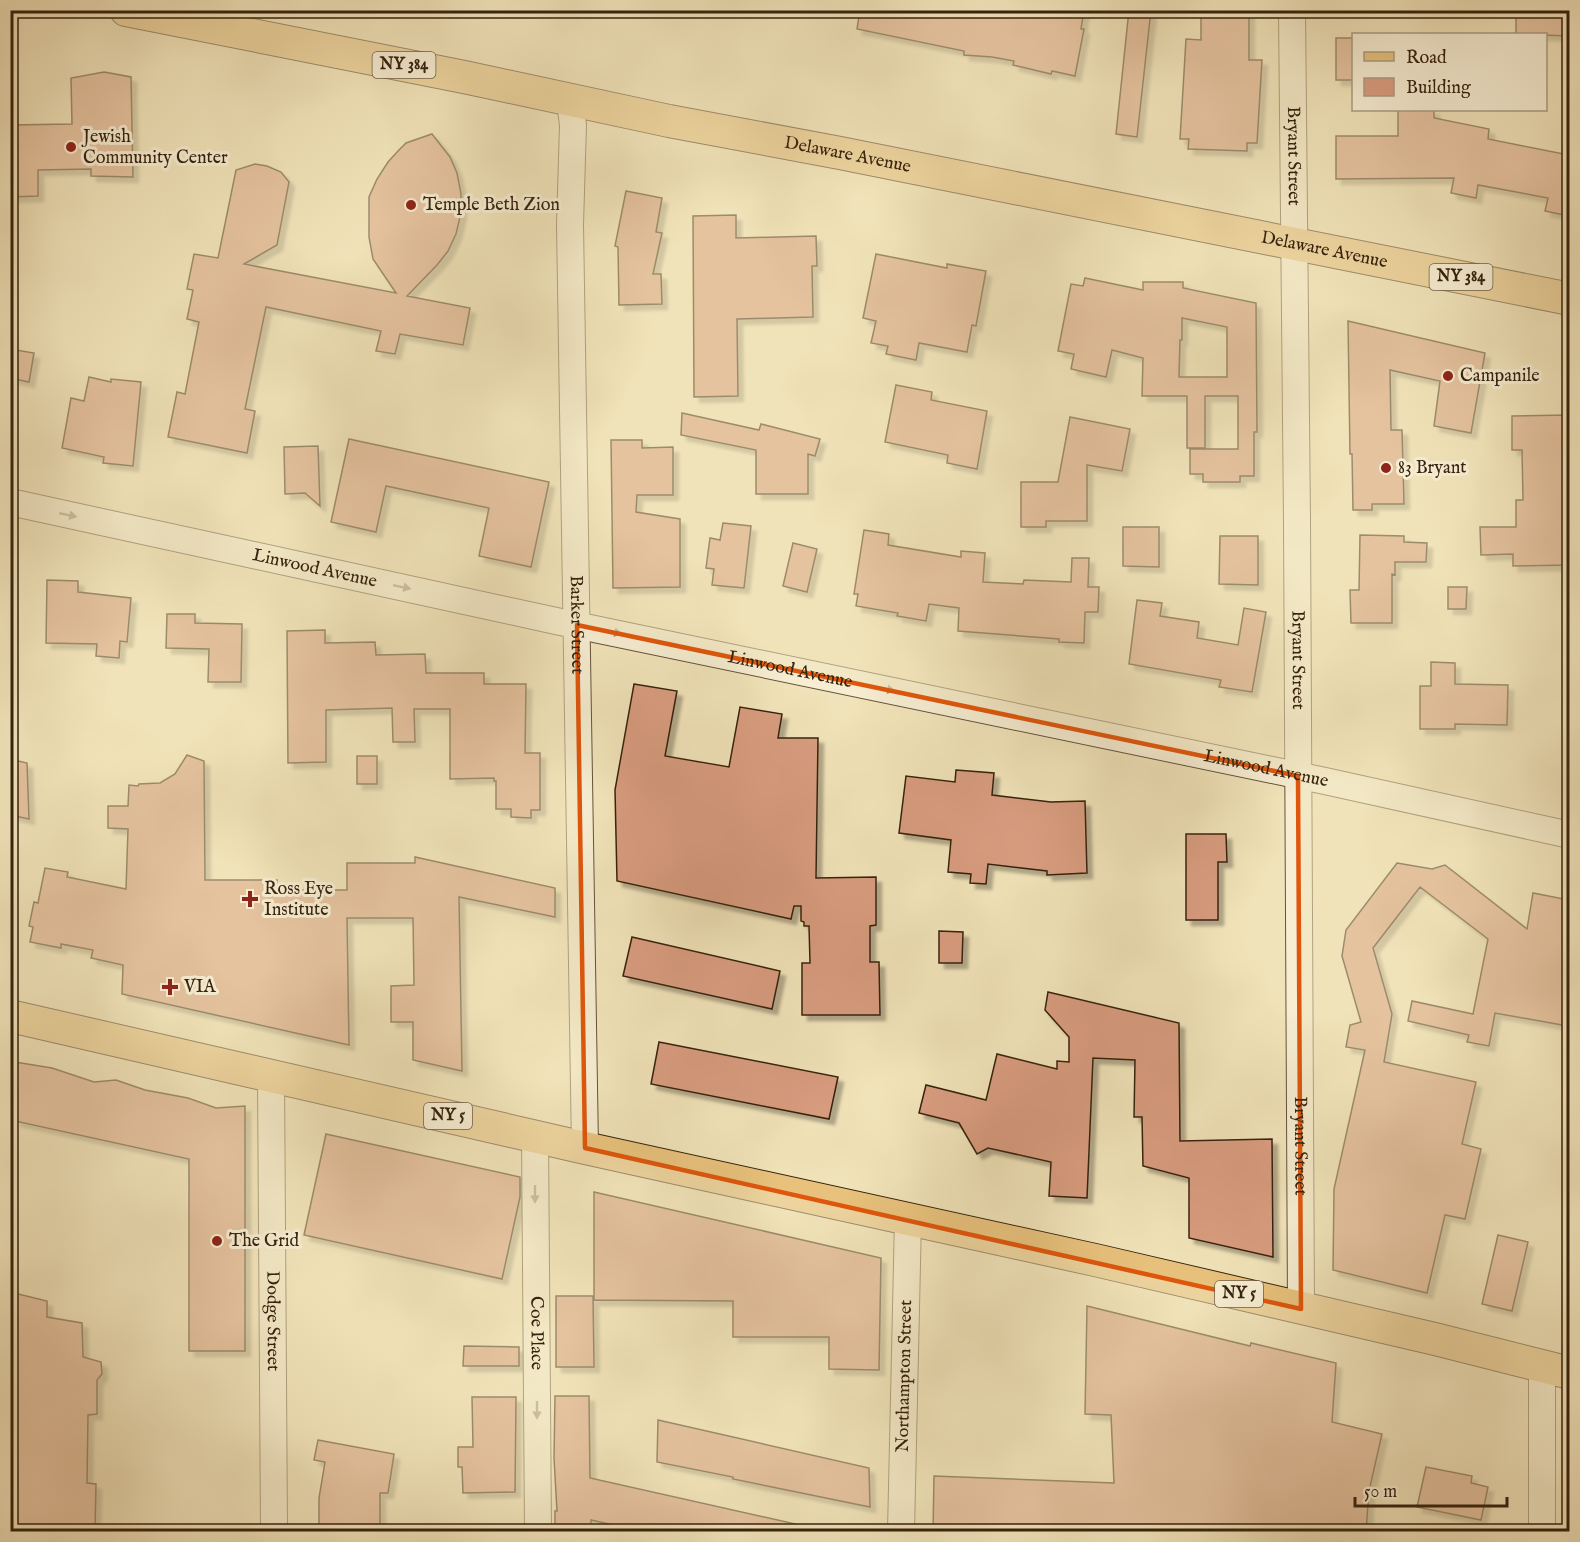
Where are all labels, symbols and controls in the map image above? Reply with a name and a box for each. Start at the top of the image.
legend [1352,33,1547,111]
text: Road [1406,47,1447,70]
road number: NY 384 [372,52,436,78]
text: Building [1406,77,1471,100]
street label: Bryant Street [1281,106,1305,206]
place label: Jewish Community Center [81,126,228,170]
street label: Delaware Avenue [782,131,913,178]
marker: Jewish Community Center [64,140,78,154]
place label: Temple Beth Zion [423,194,560,217]
marker: Temple Beth Zion [404,198,418,212]
street label: Delaware Avenue [1259,226,1390,274]
road number: NY 384 [1430,264,1492,290]
place label: Campanile [1460,365,1540,388]
marker: Campanile [1441,369,1455,383]
place label: 83 Bryant [1398,457,1466,480]
marker: 83 Bryant [1379,461,1393,475]
one-way arrow [58,510,77,520]
street label: Linwood Avenue [250,544,379,593]
street label: Barker Street [564,575,589,675]
one-way arrow [393,583,412,592]
street label: Bryant Street [1286,610,1309,710]
one-way arrow [604,628,622,638]
street label: Linwood Avenue [726,646,855,694]
one-way arrow [877,685,895,695]
street label: Linwood Avenue [1202,745,1330,793]
place label: Ross Eye Institute [264,878,333,922]
marker: Ross Eye Institute [241,890,259,908]
place label: VIA [183,976,217,999]
marker: VIA [161,978,179,996]
street label: Bryant Street [1288,1096,1312,1196]
road number: NY 5 [424,1103,472,1129]
one-way arrow [531,1184,540,1203]
place label: The Grid [229,1230,300,1253]
marker: The Grid [210,1234,224,1248]
street label: Dodge Street [261,1271,284,1371]
road number: NY 5 [1215,1281,1263,1307]
street label: Coe Place [525,1296,548,1370]
street label: Northampton Street [891,1299,918,1453]
one-way arrow [532,1400,542,1419]
scale bar [1355,1470,1506,1508]
text: 50 m [1364,1481,1397,1504]

